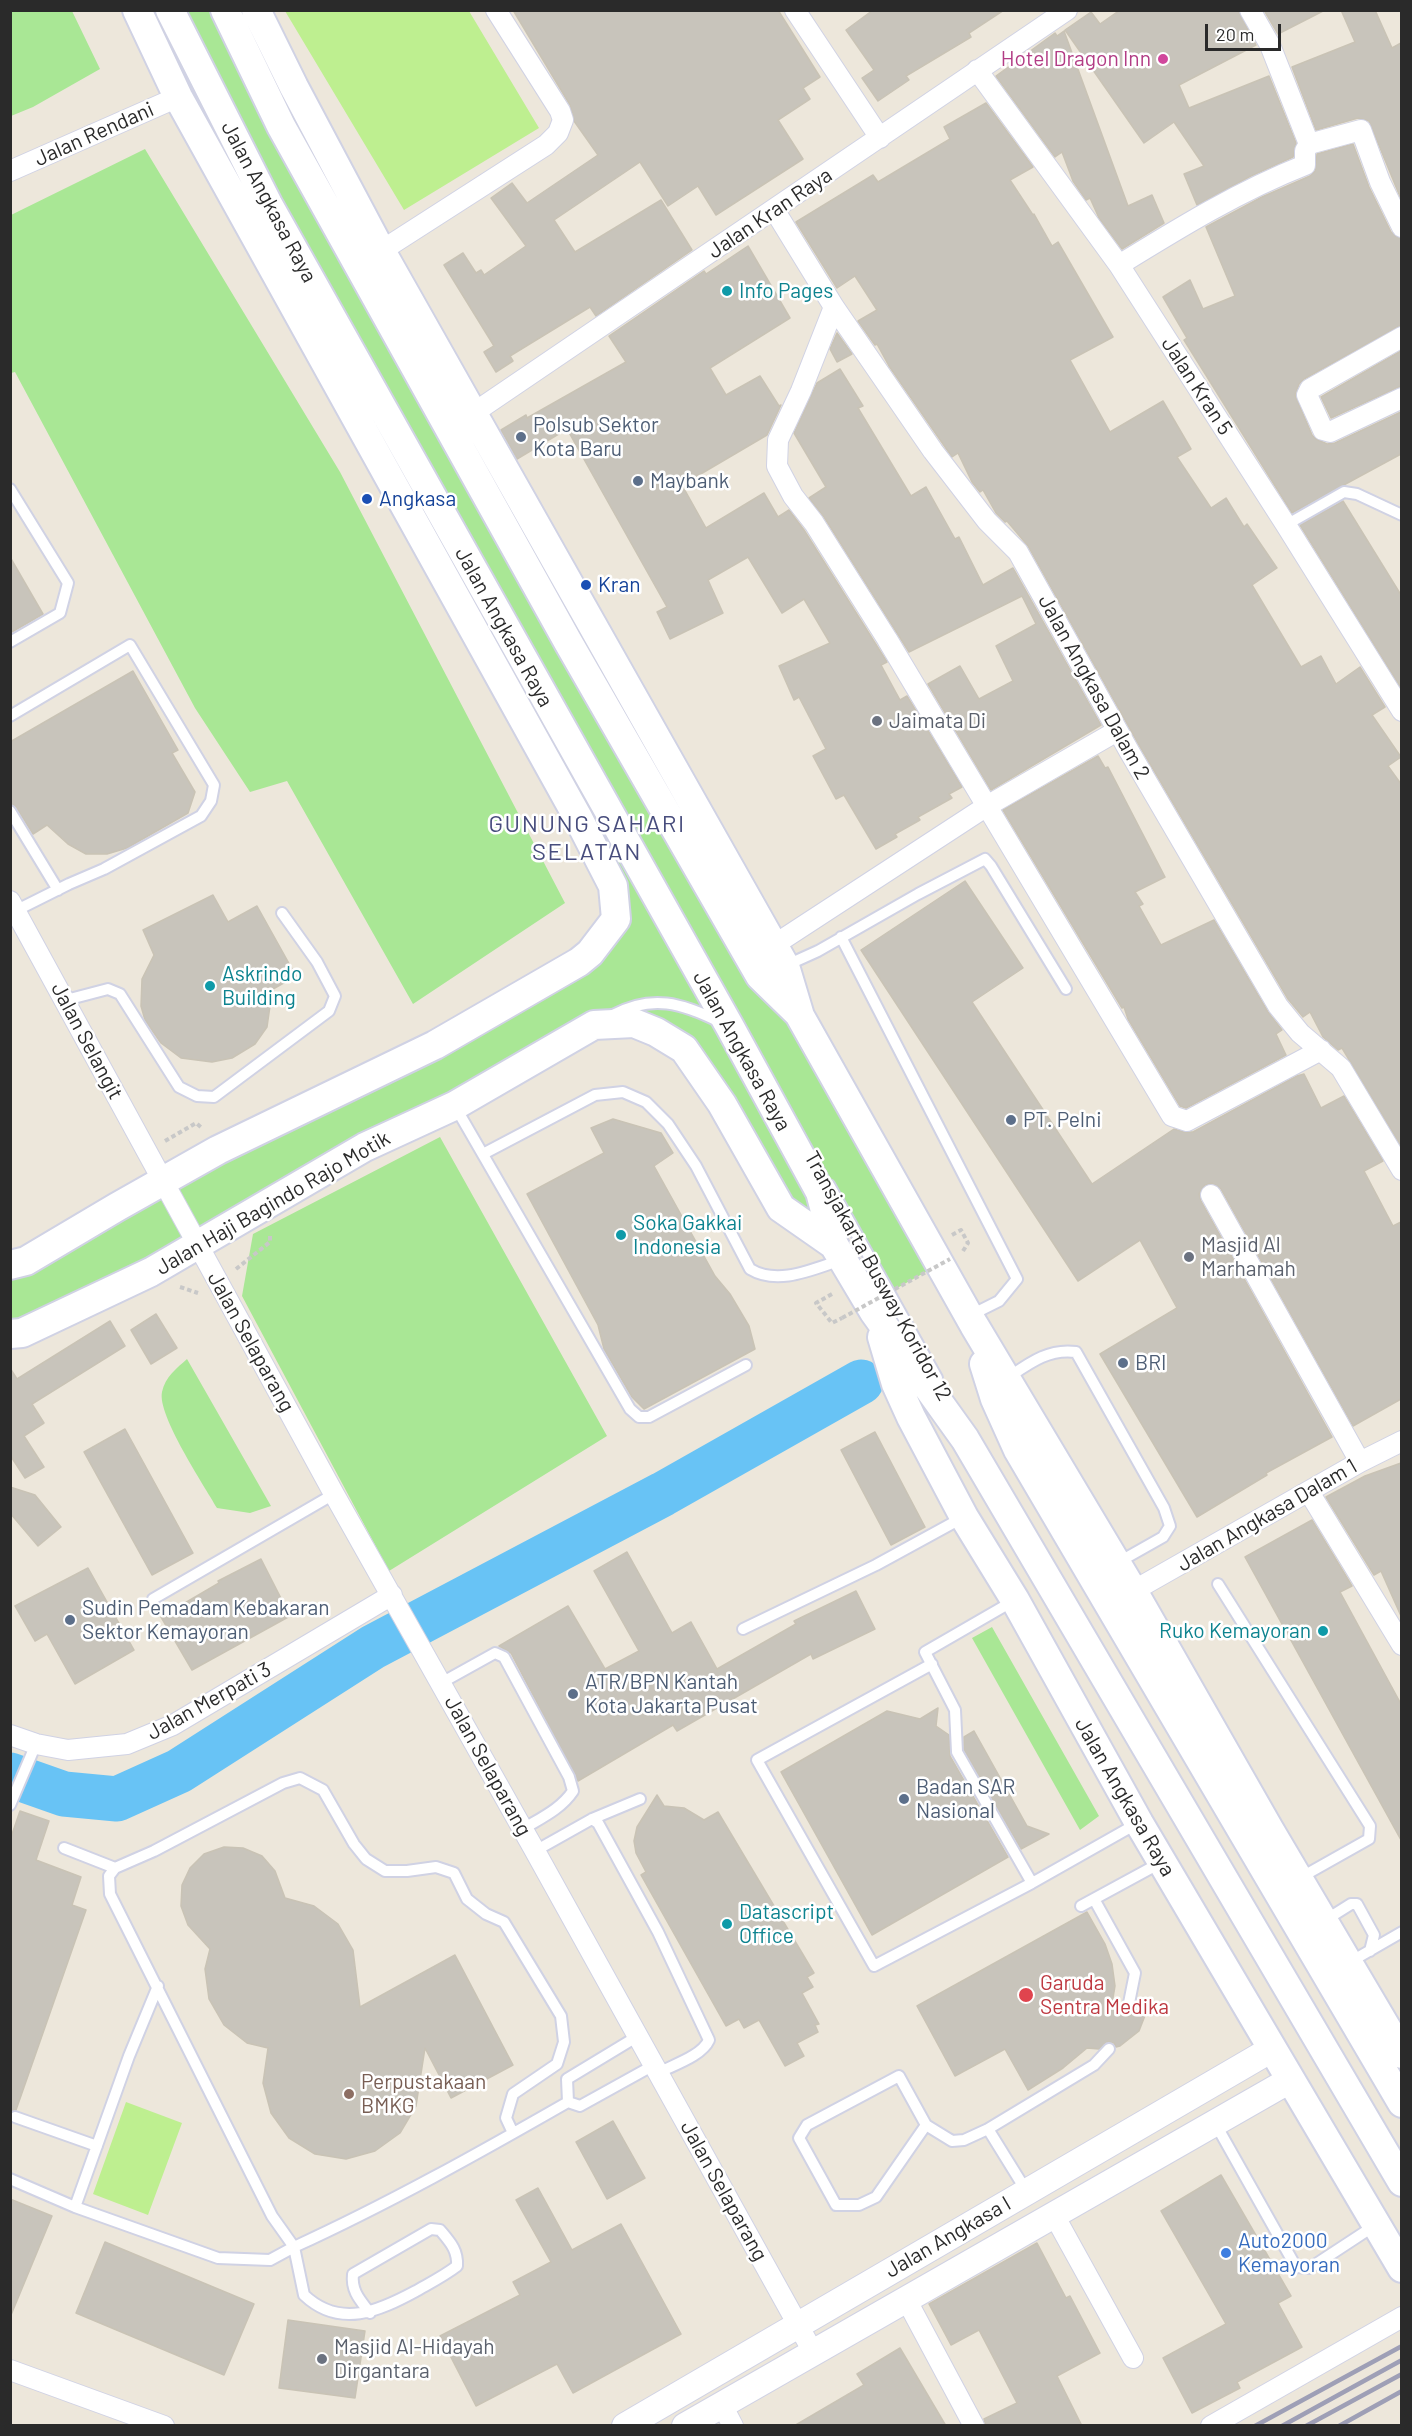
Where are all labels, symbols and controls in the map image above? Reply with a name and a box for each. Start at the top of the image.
scale bar [1208,12,1284,50]
text: 20 m [1216,23,1254,45]
place label: Hotel Dragon Inn [1001,46,1151,72]
marker: Hotel Dragon Inn [1156,52,1170,66]
street label: Jalan Rendani [30,96,158,172]
street label: Jalan Angkasa Raya [216,117,322,287]
street label: Jalan Kran Raya [703,162,837,264]
place label: Info Pages [739,278,833,304]
marker: Info Pages [720,284,734,298]
street label: Jalan Kran 5 [1156,332,1238,440]
place label: Polsub Sektor Kota Baru [533,412,659,462]
marker: Polsub Sektor Kota Baru [514,430,528,444]
place label: Maybank [650,468,729,494]
marker: Maybank [631,474,645,488]
place label: Angkasa [379,486,456,512]
marker: Angkasa [360,492,374,506]
street label: Jalan Angkasa Raya [450,543,558,711]
place label: Kran [598,572,640,598]
marker: Kran [579,578,593,592]
street label: Jalan Angkasa Dalam 2 [1033,590,1155,784]
place label: Jaimata Di [889,708,986,734]
marker: Jaimata Di [870,714,884,728]
district label: GUNUNG SAHARI SELATAN [488,810,686,866]
place label: Askrindo Building [222,961,302,1011]
street label: Jalan Angkasa Raya [688,967,796,1135]
street label: Jalan Selangit [46,978,128,1104]
marker: Askrindo Building [203,979,217,993]
place label: PT. Pelni [1023,1107,1102,1133]
marker: PT. Pelni [1004,1113,1018,1127]
street label: Jalan Haji Bagindo Rajo Motik [152,1126,394,1280]
street label: Transjakarta Busway Koridor 12 [799,1147,957,1405]
place label: Soka Gakkai Indonesia [633,1210,742,1260]
marker: Soka Gakkai Indonesia [614,1228,628,1242]
place label: Masjid Al Marhamah [1201,1232,1296,1282]
marker: Masjid Al Marhamah [1182,1250,1196,1264]
street label: Jalan Selaparang [202,1268,300,1416]
place label: BRI [1135,1350,1166,1376]
marker: BRI [1116,1356,1130,1370]
street label: Jalan Angkasa Dalam 1 [1173,1453,1361,1577]
place label: Sudin Pemadam Kebakaran Sektor Kemayoran [82,1595,330,1645]
marker: Sudin Pemadam Kebakaran Sektor Kemayoran [63,1613,77,1627]
place label: Ruko Kemayoran [1159,1618,1311,1644]
marker: Ruko Kemayoran [1316,1624,1330,1638]
street label: Jalan Merpati 3 [143,1657,275,1745]
place label: ATR/BPN Kantah Kota Jakarta Pusat [585,1669,758,1719]
marker: ATR/BPN Kantah Kota Jakarta Pusat [566,1687,580,1701]
street label: Jalan Selaparang [439,1692,537,1840]
street label: Jalan Angkasa Raya [1069,1713,1181,1881]
place label: Badan SAR Nasional [916,1774,1015,1824]
marker: Badan SAR Nasional [897,1792,911,1806]
place label: Datascript Office [739,1899,834,1949]
marker: Datascript Office [720,1917,734,1931]
place label: Garuda Sentra Medika [1040,1970,1169,2020]
marker: Garuda Sentra Medika [1017,1986,1035,2004]
place label: Perpustakaan BMKG [361,2069,486,2119]
marker: Perpustakaan BMKG [342,2087,356,2101]
street label: Jalan Selaparang [675,2117,773,2265]
street label: Jalan Angkasa I [881,2191,1015,2283]
place label: Auto2000 Kemayoran [1238,2228,1340,2278]
marker: Auto2000 Kemayoran [1219,2246,1233,2260]
place label: Masjid Al-Hidayah Dirgantara [334,2334,495,2384]
marker: Masjid Al-Hidayah Dirgantara [315,2352,329,2366]

